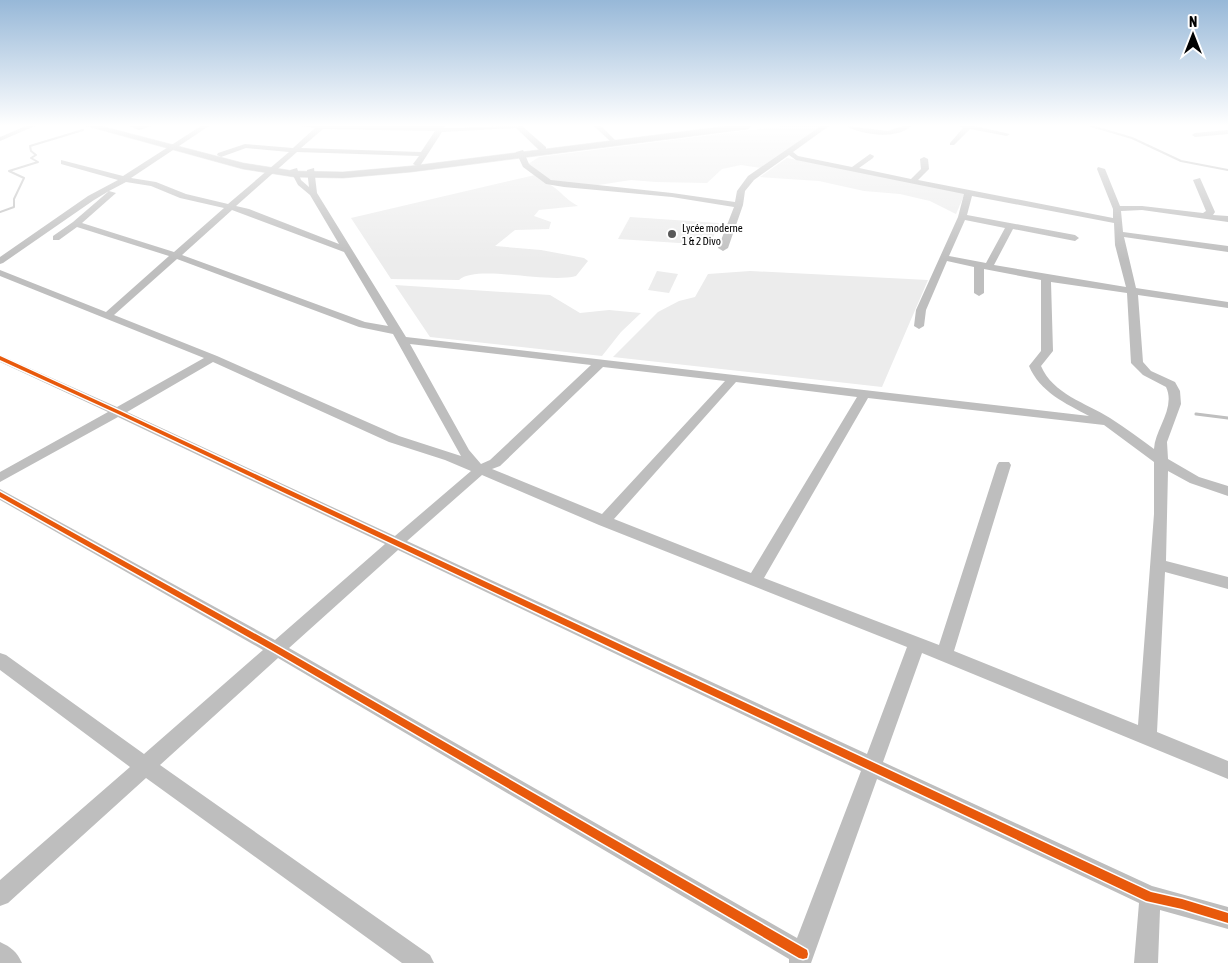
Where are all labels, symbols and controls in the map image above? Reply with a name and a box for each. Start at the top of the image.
north arrow [1168,10,1218,60]
text: N [1189,14,1197,30]
place label: Lycée moderne 1 & 2 Divo [682,222,743,247]
marker: Lycée moderne 1 & 2 Divo [666,228,678,240]

